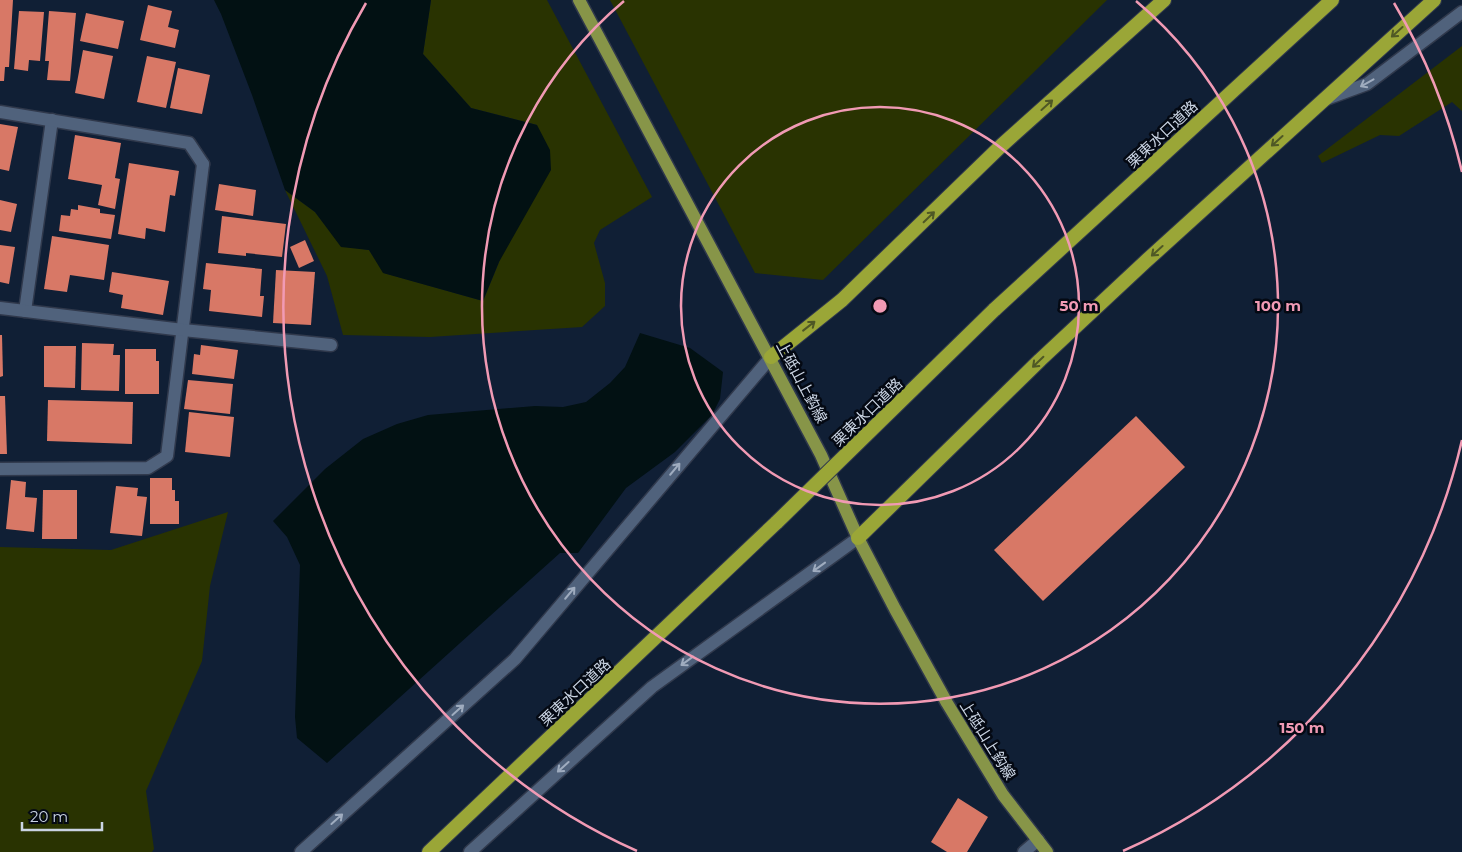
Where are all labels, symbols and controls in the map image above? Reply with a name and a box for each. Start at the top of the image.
one-way arrow [1391,26,1404,38]
one-way arrow [1360,78,1374,88]
street label: 栗東水口道路 [1123,96,1201,172]
one-way arrow [1040,99,1053,111]
one-way arrow [1270,136,1283,147]
one-way arrow [922,211,935,223]
one-way arrow [1150,245,1163,257]
text: 50 m [1059,296,1099,315]
text: 100 m [1255,296,1301,315]
centre of rings [871,297,889,315]
one-way arrow [802,321,815,332]
street label: 上砥山上鈎線 [772,338,832,426]
one-way arrow [1032,356,1045,368]
street label: 栗東水口道路 [828,374,906,450]
one-way arrow [669,463,681,476]
one-way arrow [813,561,826,572]
one-way arrow [564,587,576,600]
street label: 栗東水口道路 [536,654,614,730]
one-way arrow [681,656,694,667]
street label: 上砥山上鈎線 [956,697,1020,783]
one-way arrow [451,704,464,716]
text: 150 m [1280,718,1324,737]
one-way arrow [557,761,570,773]
scale bar [22,800,102,832]
text: 20 m [30,807,68,826]
one-way arrow [331,813,344,825]

